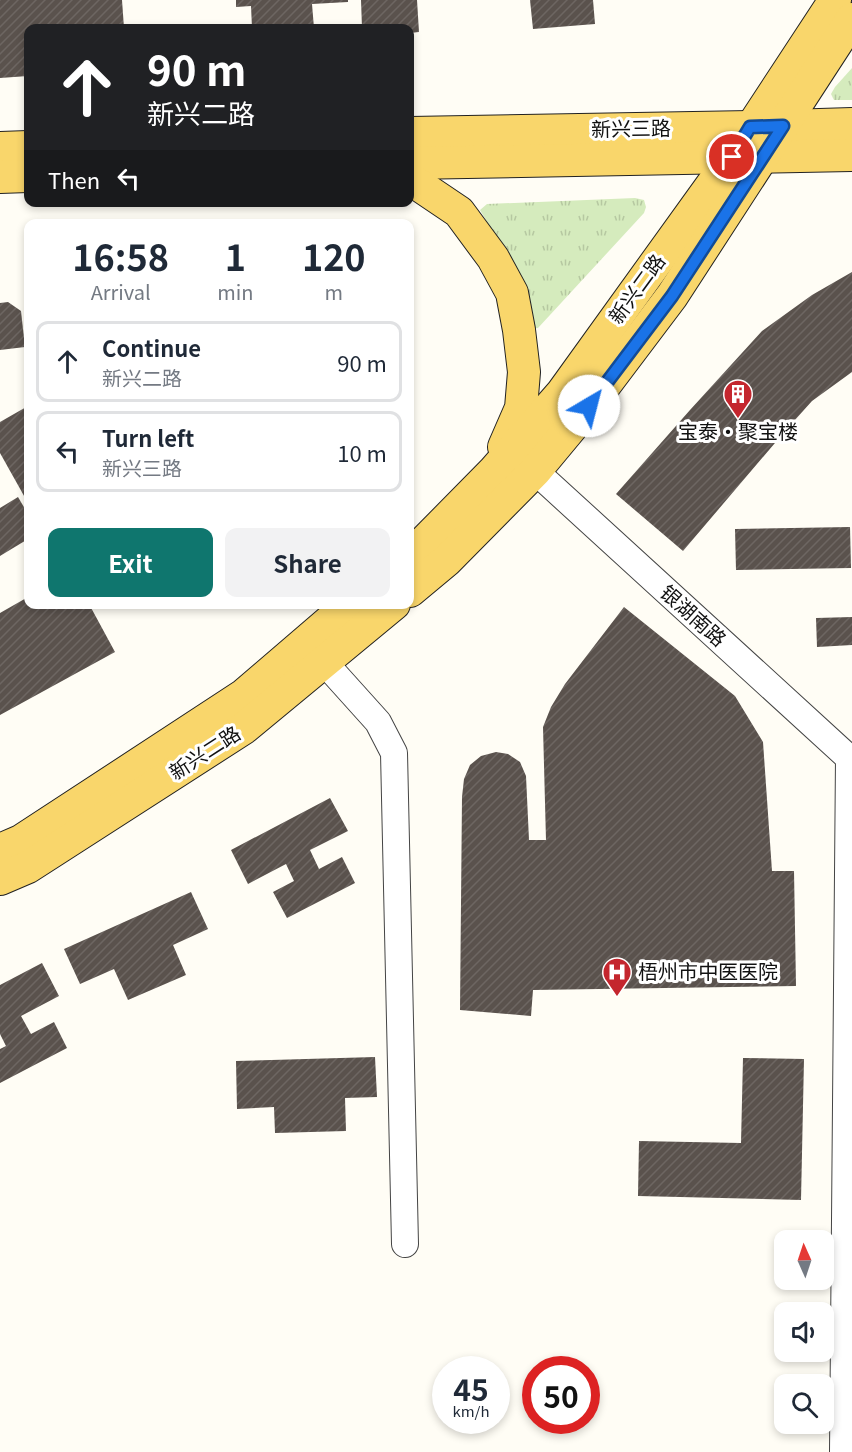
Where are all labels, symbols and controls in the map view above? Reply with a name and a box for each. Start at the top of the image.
text: 90 m [147,37,247,98]
icon: ahead [48,48,126,126]
text: 新兴二路 [147,93,255,132]
street label: 新兴三路 [591,112,671,143]
pin [706,131,757,182]
icon: arrive [715,140,748,173]
icon: left [112,162,145,195]
text: Then [48,163,100,195]
text: 16:58 [72,229,169,281]
text: 1 [225,229,246,281]
text: 120 [302,229,366,281]
street label: 新兴二路 [601,247,671,329]
text: Arrival [91,277,151,306]
text: min [217,277,254,306]
text: m [324,277,343,306]
text: Continue [102,331,201,363]
icon: ahead [51,345,84,378]
text: 90 m [337,346,387,378]
text: 新兴二路 [102,363,182,392]
position arrow [557,374,621,438]
building icon: 宝泰·聚宝楼 [722,378,754,420]
place label: 宝泰·聚宝楼 [678,416,798,445]
text: Turn left [102,421,194,453]
icon: left [51,435,84,468]
text: 10 m [337,436,387,468]
text: 新兴三路 [102,453,182,482]
button: Exit [48,528,213,597]
button: Share [225,528,390,597]
street label: 银湖南路 [655,577,733,652]
street label: 新兴二路 [163,718,246,786]
hospital icon: 梧州市中医医院 [601,956,633,998]
place label: 梧州市中医医院 [638,956,778,985]
north arrow [774,1230,834,1290]
map controls [774,1230,834,1434]
button: sound [774,1302,834,1362]
speed limit sign: 50 [522,1356,600,1434]
text: 45 [453,1366,489,1410]
button: search [774,1374,834,1434]
text: km/h [452,1400,490,1421]

